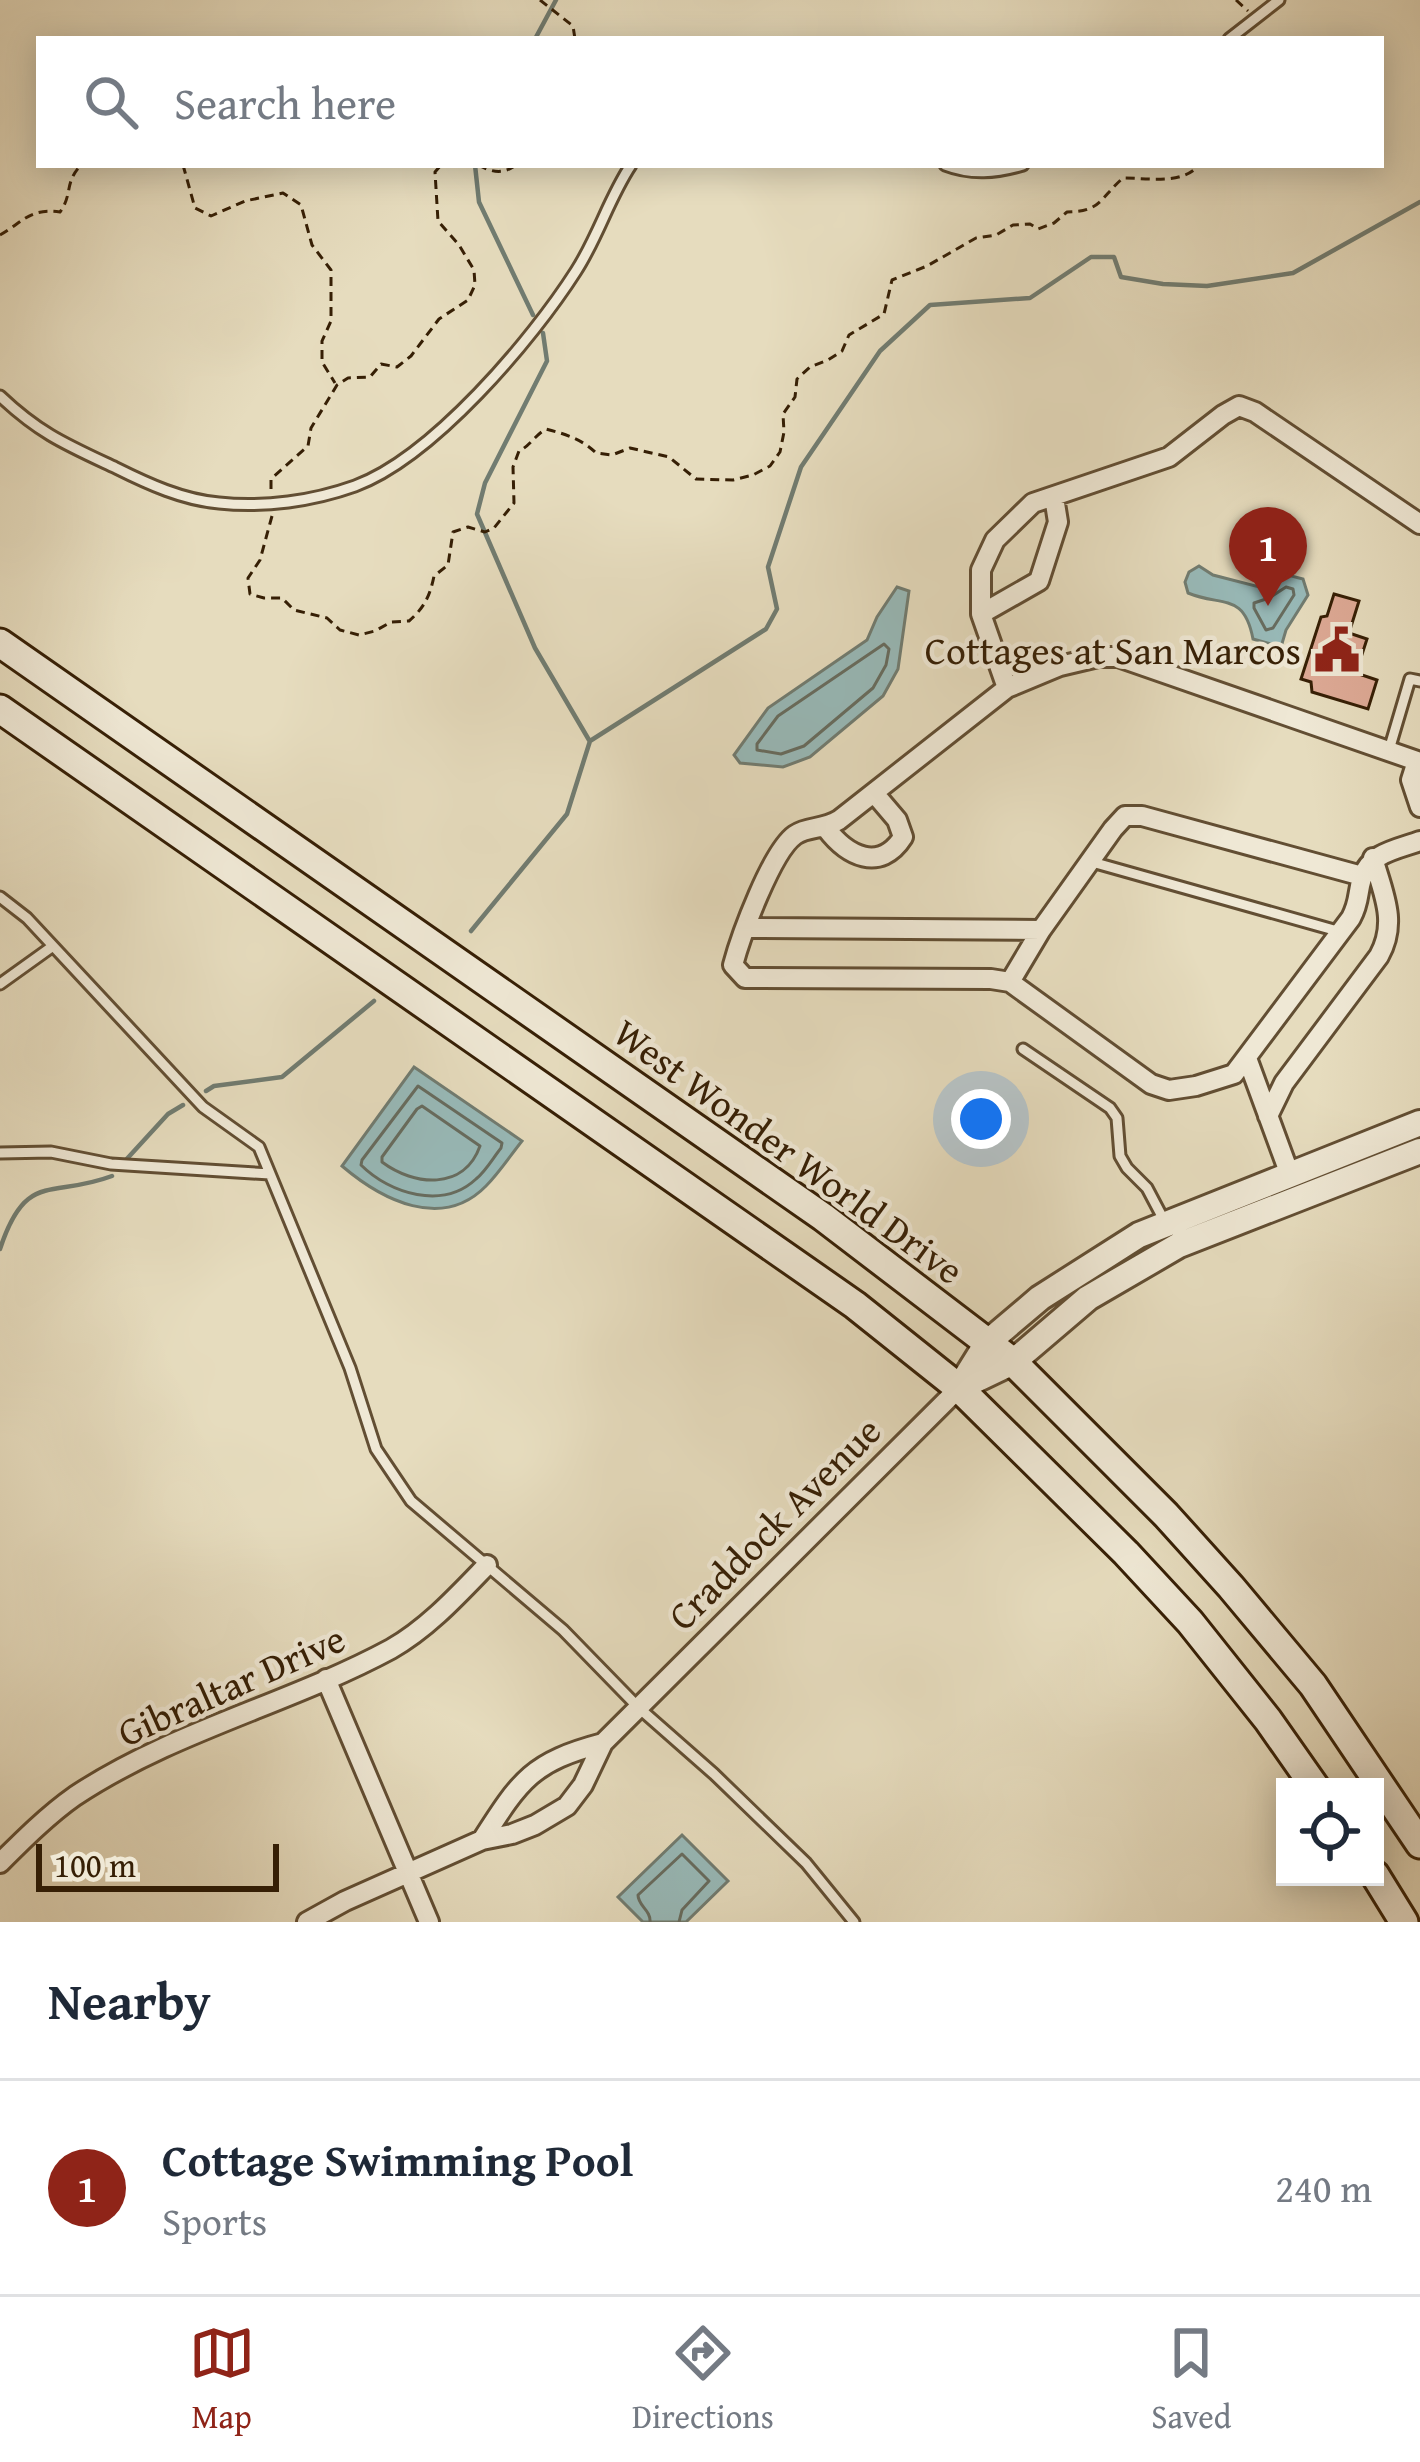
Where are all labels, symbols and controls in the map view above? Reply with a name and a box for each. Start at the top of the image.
search box [36,36,1384,168]
icon: search [78,69,144,135]
text: Search here [174,70,396,135]
pin: 1 [1229,507,1307,606]
place label: Cottages at San Marcos [925,621,1301,678]
public building icon: Cottages at San Marcos [1312,625,1362,675]
street label: West Wonder World Drive [602,1004,976,1297]
your location [951,1089,1011,1149]
street label: Craddock Avenue [654,1403,893,1642]
street label: Gibraltar Drive [108,1609,354,1760]
map controls [1276,1778,1384,1886]
button: locate [1276,1778,1384,1886]
scale bar [36,1838,279,1891]
text: 100 m [54,1841,136,1889]
text: Nearby [48,1963,211,2038]
text: Cottage Swimming Pool [162,2127,634,2192]
text: 1 [77,2159,97,2216]
text: 240 m [1275,2159,1372,2216]
text: Sports [162,2192,267,2249]
tab: Map [189,2320,255,2440]
tab: Directions [632,2320,774,2440]
tab: Saved [1151,2320,1231,2440]

